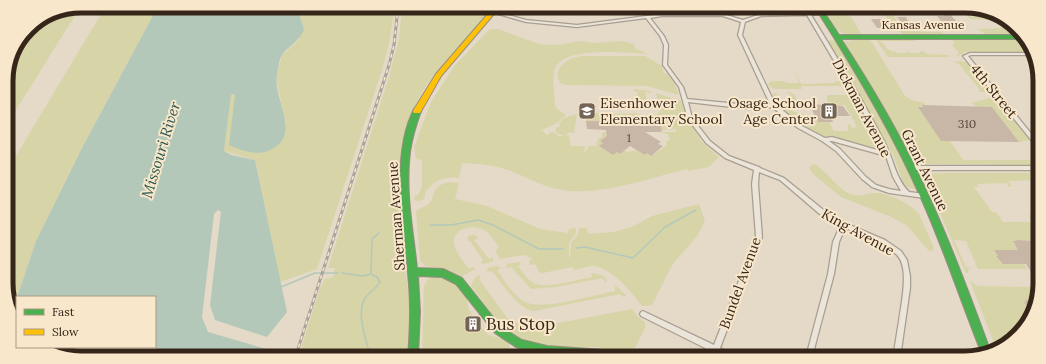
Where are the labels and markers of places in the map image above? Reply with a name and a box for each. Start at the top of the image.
place label: Eisenhower Elementary School [600,94,723,128]
place label: Osage School Age Center [728,94,816,128]
school or university icon: Eisenhower Elementary School [577,101,597,121]
building icon: Osage School Age Center [819,101,839,121]
place label: Bus Stop [486,313,555,335]
building icon: Bus Stop [463,314,483,334]

